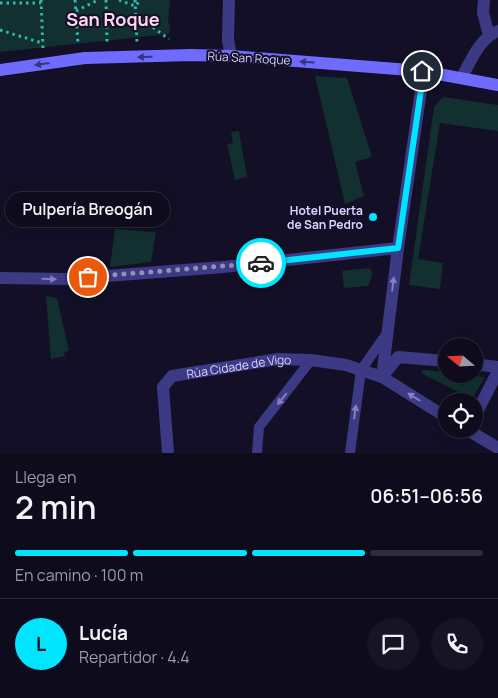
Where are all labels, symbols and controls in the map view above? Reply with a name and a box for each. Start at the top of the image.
district label: San Roque [66,7,160,31]
street label: Rúa San Roque [207,47,291,69]
pin [401,50,443,92]
one-way arrow [137,53,153,61]
one-way arrow [299,57,315,65]
icon: home [408,57,436,85]
one-way arrow [34,60,50,68]
callout: Pulpería Breogán [6,192,170,227]
text: Pulpería Breogán [22,198,153,220]
place label: Hotel Puerta de San Pedro [287,202,363,233]
marker: Hotel Puerta de San Pedro [367,211,379,223]
courier [236,238,286,288]
icon: car [247,249,275,277]
pin [67,256,109,298]
icon: bag [74,263,102,291]
one-way arrow [41,275,57,283]
one-way arrow [389,276,397,292]
north arrow [438,338,482,382]
map controls [438,338,483,438]
street label: Rúa Cidade de Vigo [185,350,292,382]
one-way arrow [276,392,287,405]
one-way arrow [407,393,420,402]
button: locate [438,393,483,438]
one-way arrow [352,403,360,419]
text: Llega en [15,466,76,488]
text: 06:51–06:56 [370,483,483,509]
text: 2 min [15,485,97,529]
text: En camino · 100 m [15,564,143,586]
button: chat [367,618,419,670]
button: phone [431,618,483,670]
text: Lucía [79,620,128,646]
text: L [36,631,46,657]
text: Repartidor · 4.4 [79,646,190,668]

